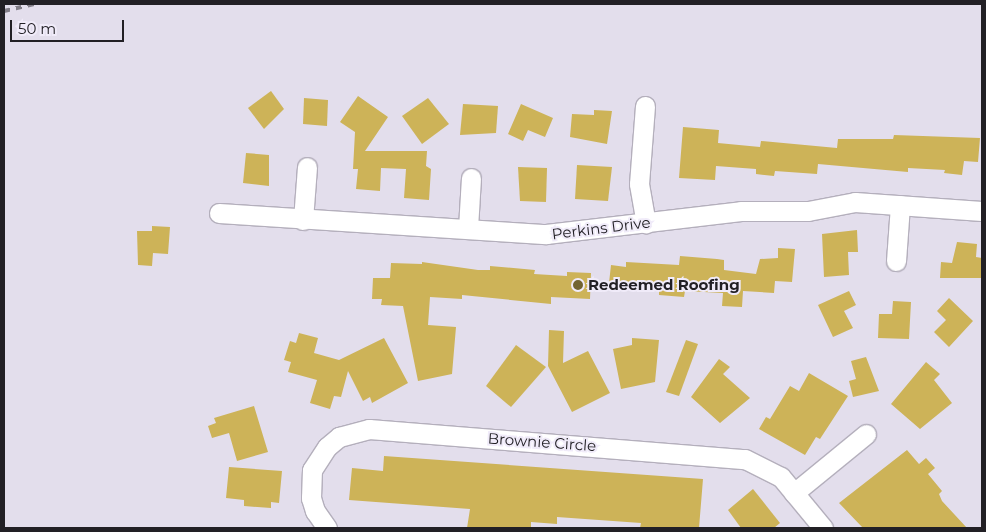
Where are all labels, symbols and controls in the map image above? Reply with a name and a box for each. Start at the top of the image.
scale bar [12,10,126,42]
text: 50 m [18,19,56,38]
street label: Perkins Drive [551,213,651,243]
place label: Redeemed Roofing [588,276,740,294]
marker: Redeemed Roofing [572,279,584,291]
street label: Brownie Circle [487,429,597,455]

